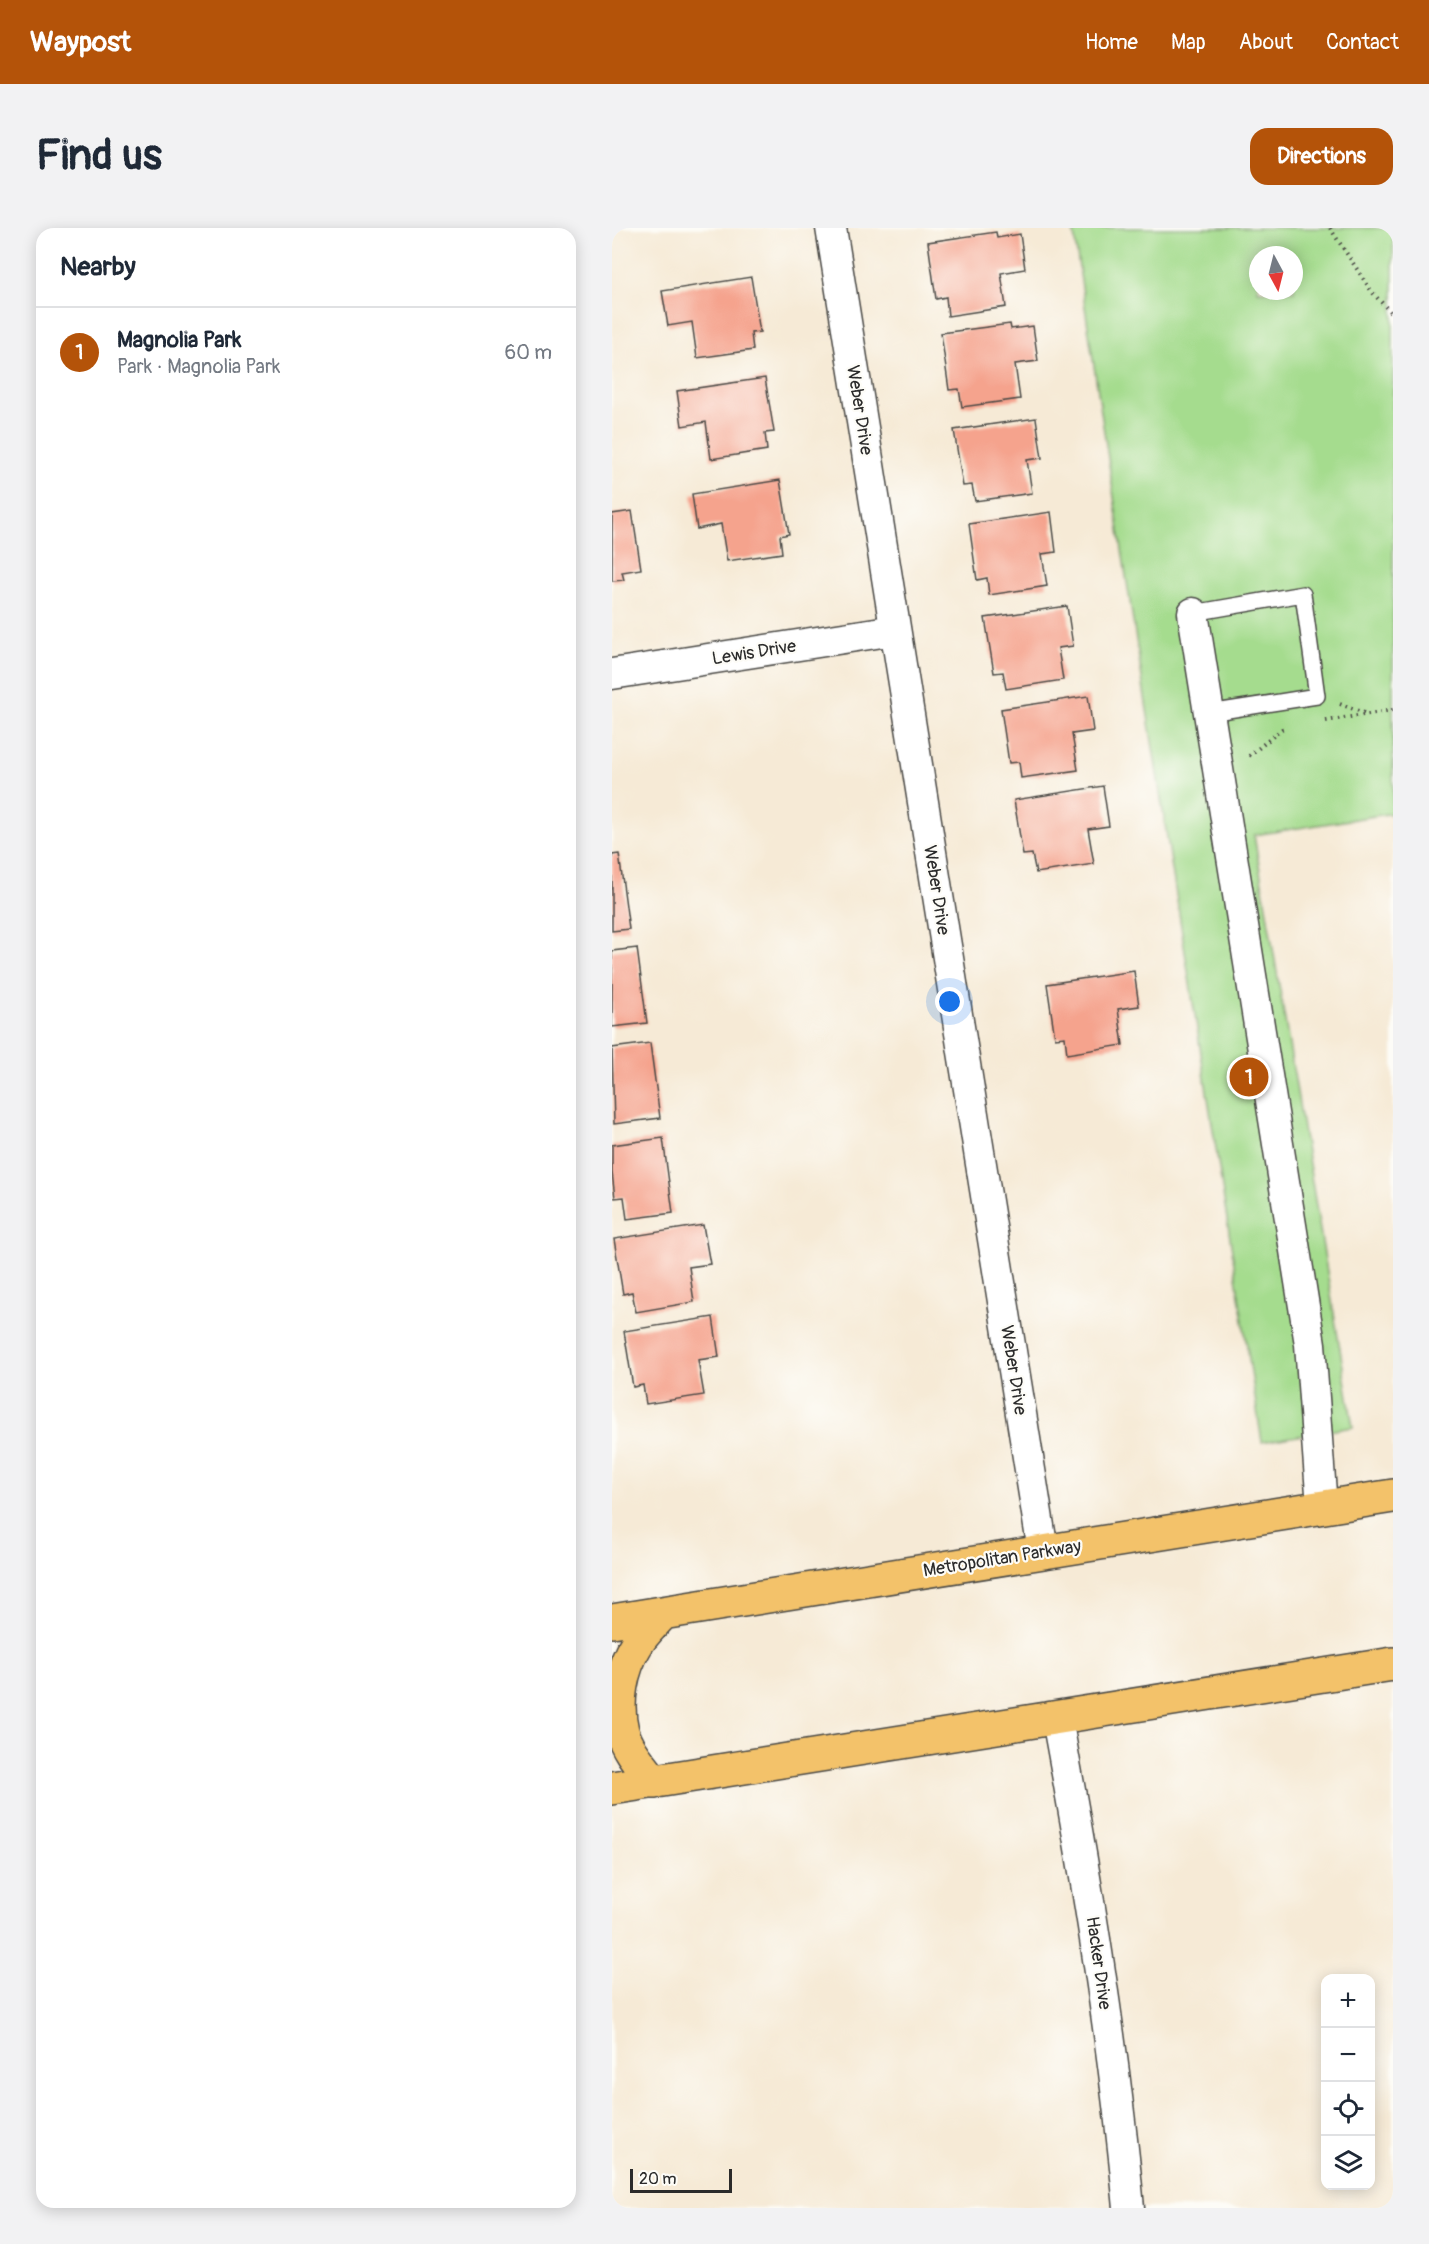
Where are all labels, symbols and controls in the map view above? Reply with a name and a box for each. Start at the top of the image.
text: Waypost [30,25,131,60]
text: Home [1085,29,1138,56]
text: Map [1171,29,1206,56]
text: About [1239,29,1293,56]
text: Contact [1326,29,1399,56]
button: Directions [1250,128,1393,185]
text: Find us [36,130,162,182]
north arrow [1249,246,1303,300]
text: Nearby [60,251,136,283]
text: Magnolia Park [117,326,242,354]
text: 1 [76,340,83,365]
text: 60 m [505,340,552,365]
text: Park · Magnolia Park [117,354,280,379]
street label: Weber Drive [841,363,878,457]
street label: Lewis Drive [710,634,798,670]
street label: Weber Drive [918,843,955,937]
your location [935,987,964,1016]
pin: 1 [1230,1054,1268,1100]
street label: Weber Drive [995,1323,1032,1417]
street label: Metropolitan Parkway [921,1535,1083,1582]
street label: Hacker Drive [1081,1915,1116,2011]
map controls [1321,1974,1375,2190]
button: + [1321,1974,1375,2028]
button: − [1321,2028,1375,2082]
button: locate [1321,2082,1375,2136]
button: layers [1321,2136,1375,2190]
scale bar [630,2166,732,2194]
text: 20 m [639,2169,677,2189]

